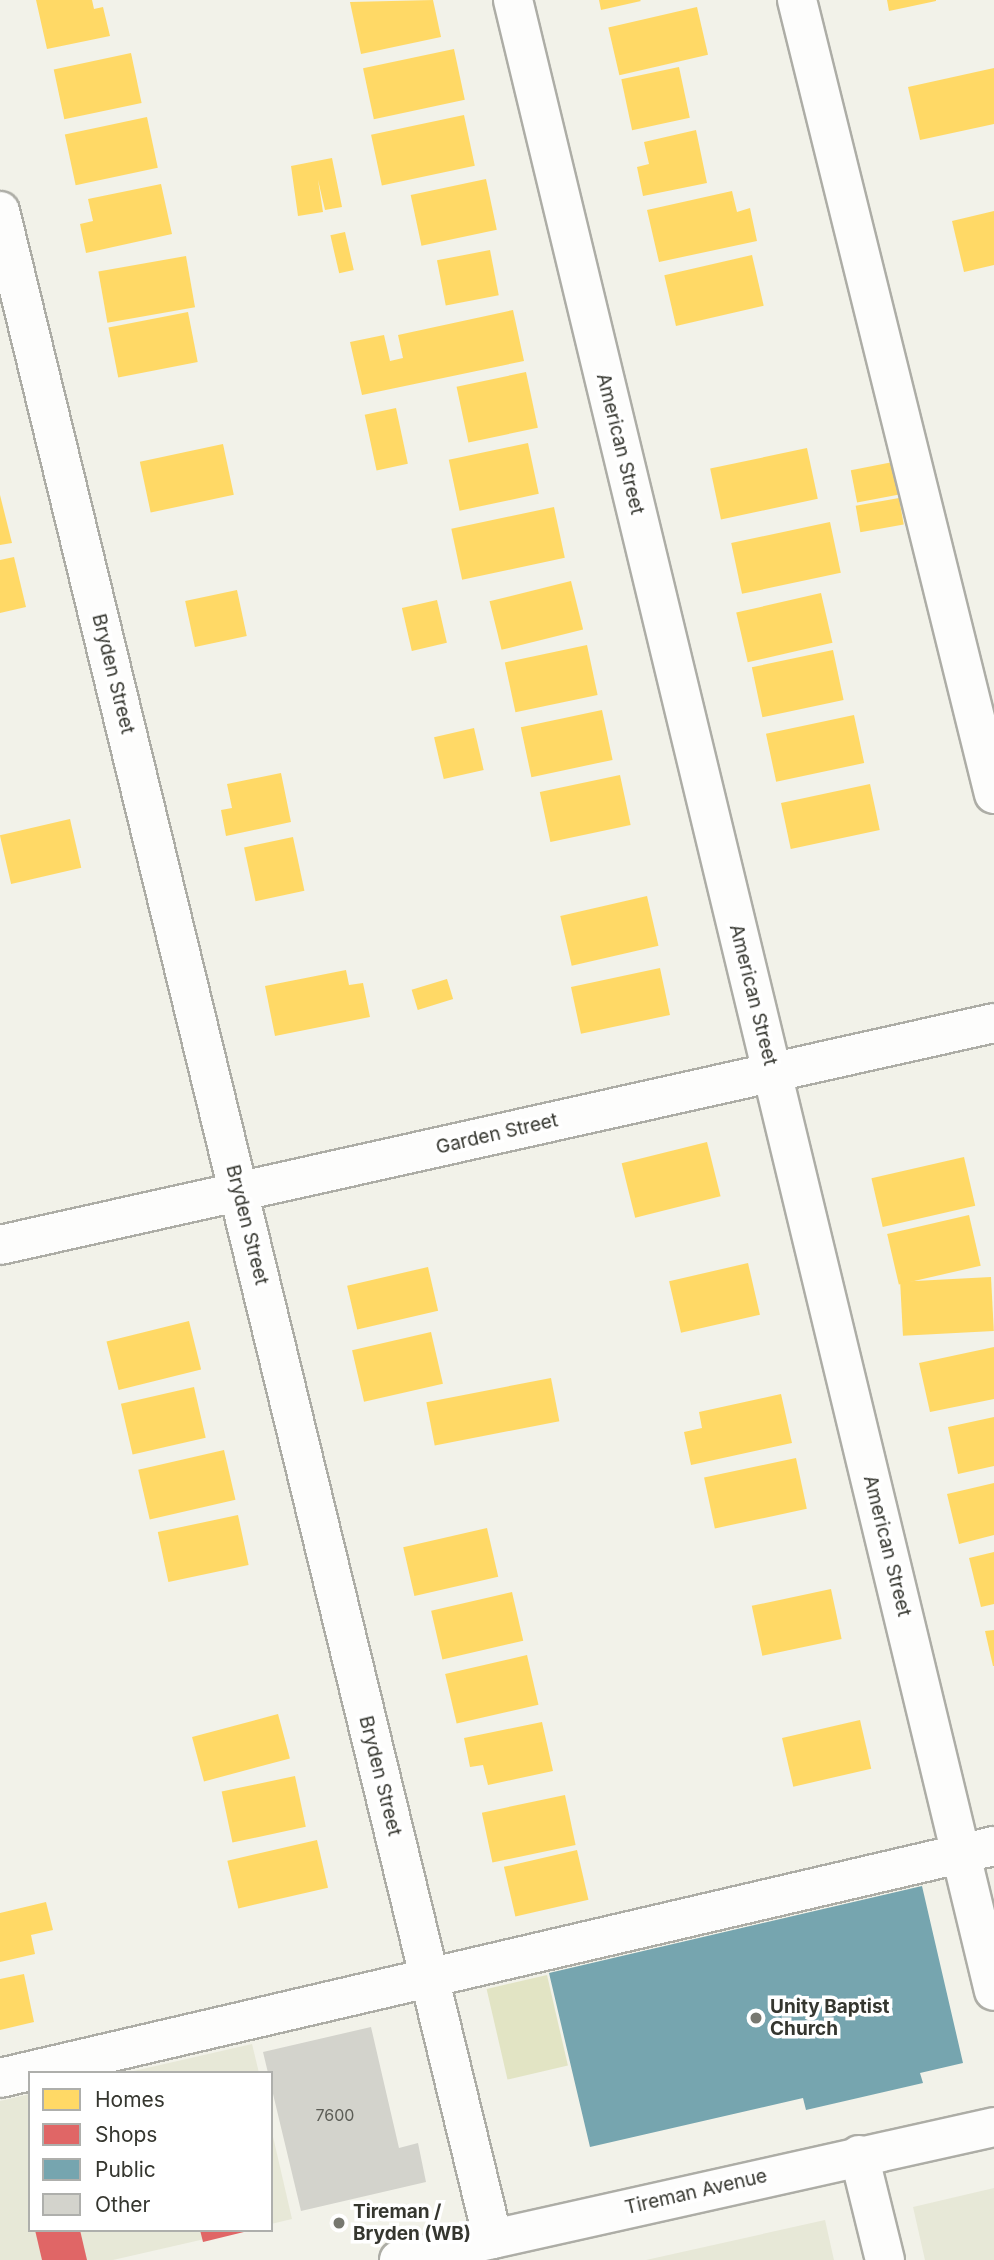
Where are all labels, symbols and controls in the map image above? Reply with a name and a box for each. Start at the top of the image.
street label: American Street [591,371,649,517]
street label: Bryden Street [87,612,139,736]
street label: American Street [724,922,782,1068]
street label: Garden Street [434,1109,560,1159]
street label: Bryden Street [221,1163,273,1287]
street label: American Street [858,1473,916,1619]
street label: Bryden Street [354,1714,406,1838]
place label: Unity Baptist Church [770,1996,889,2040]
marker: Unity Baptist Church [748,2010,764,2026]
legend [28,2071,273,2232]
text: Homes [95,2087,165,2112]
house number: 7600 [316,2105,354,2125]
text: Shops [95,2122,157,2147]
text: Public [95,2157,156,2182]
street label: Tireman Avenue [623,2165,769,2219]
text: Other [95,2192,151,2217]
place label: Tireman / Bryden (WB) [353,2201,471,2245]
marker: Tireman / Bryden (WB) [331,2215,347,2231]

